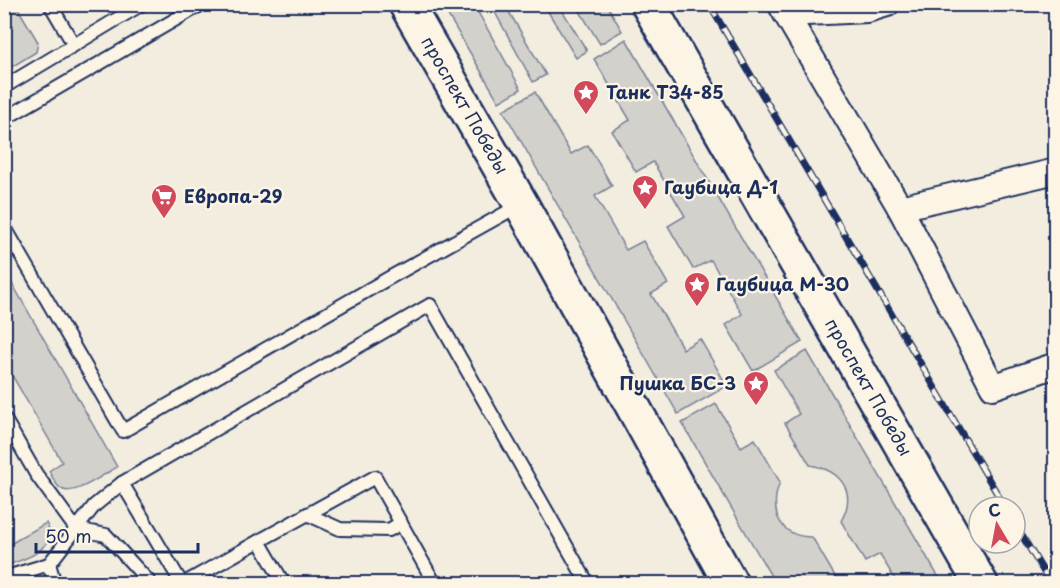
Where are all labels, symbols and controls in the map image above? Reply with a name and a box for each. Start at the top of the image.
street label: проспект Победы [415,31,516,179]
place icon: Танк Т34-85 [571,78,601,116]
place label: Танк Т34-85 [606,78,724,105]
place icon: Гаубица Д-1 [630,173,660,211]
place label: Гаубица Д-1 [664,173,778,200]
supermarket icon: Европа-29 [149,182,179,220]
place label: Европа-29 [184,182,283,209]
place icon: Гаубица М-30 [682,270,712,308]
place label: Гаубица М-30 [716,270,849,297]
street label: проспект Победы [819,312,920,461]
place label: Пушка БС-3 [620,369,736,396]
place icon: Пушка БС-3 [741,369,771,407]
north arrow [967,495,1027,555]
text: С [986,496,1002,522]
scale bar [36,516,198,554]
text: 50 m [45,522,92,549]

